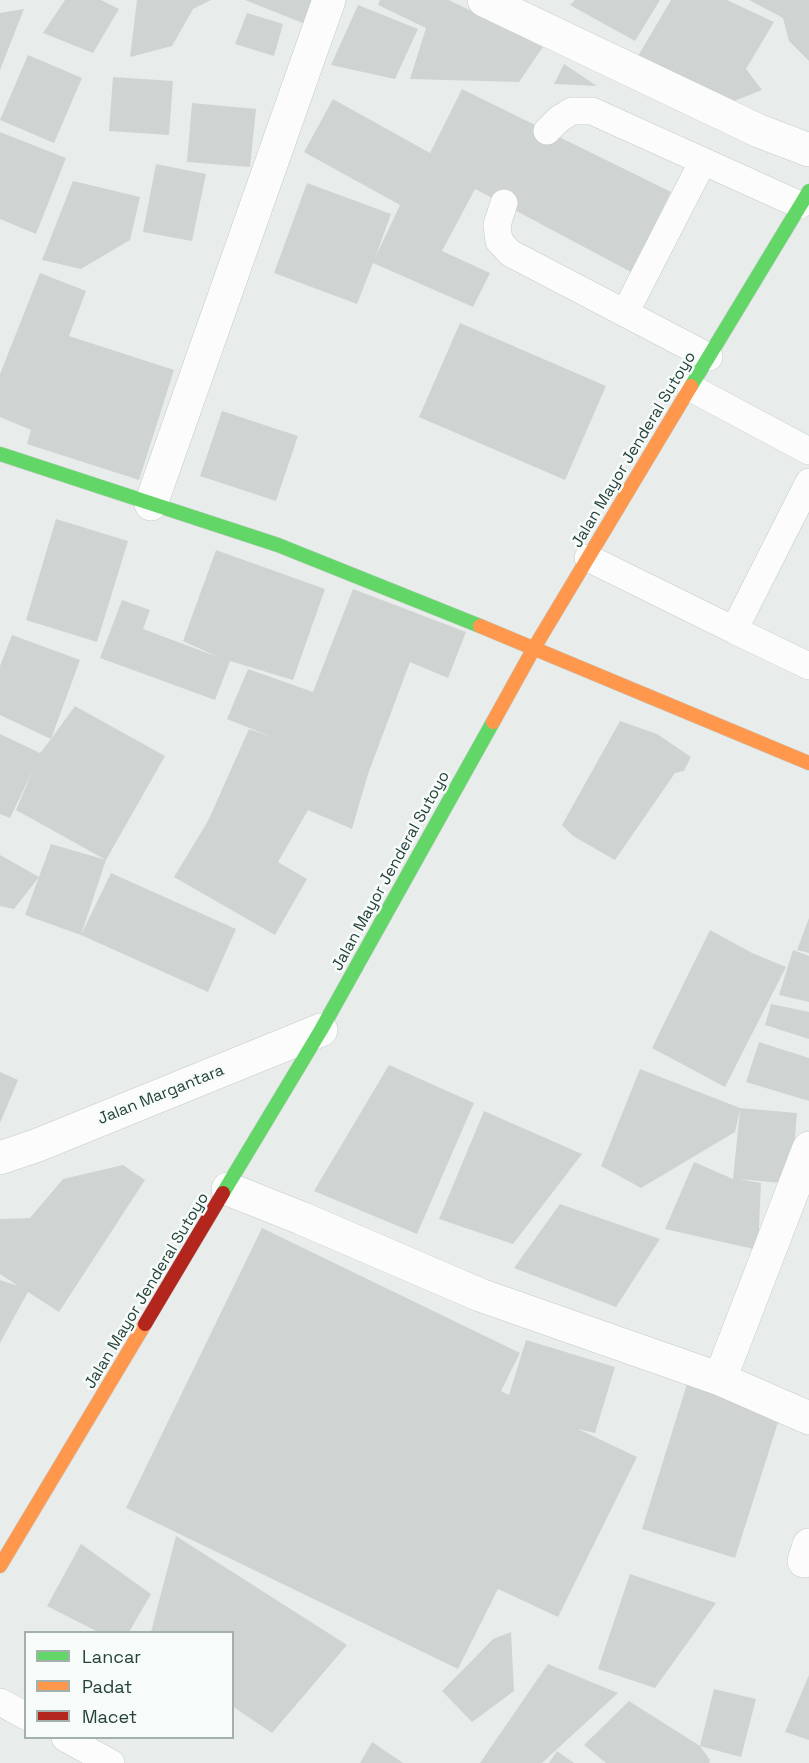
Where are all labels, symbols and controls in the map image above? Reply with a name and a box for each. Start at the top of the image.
street label: Jalan Mayor Jenderal Sutoyo [568,348,700,552]
street label: Jalan Mayor Jenderal Sutoyo [328,768,454,974]
street label: Jalan Margantara [95,1061,227,1129]
street label: Jalan Mayor Jenderal Sutoyo [81,1189,213,1393]
legend [24,1631,234,1739]
text: Lancar [82,1645,141,1668]
text: Padat [82,1675,132,1698]
text: Macet [82,1705,137,1728]

